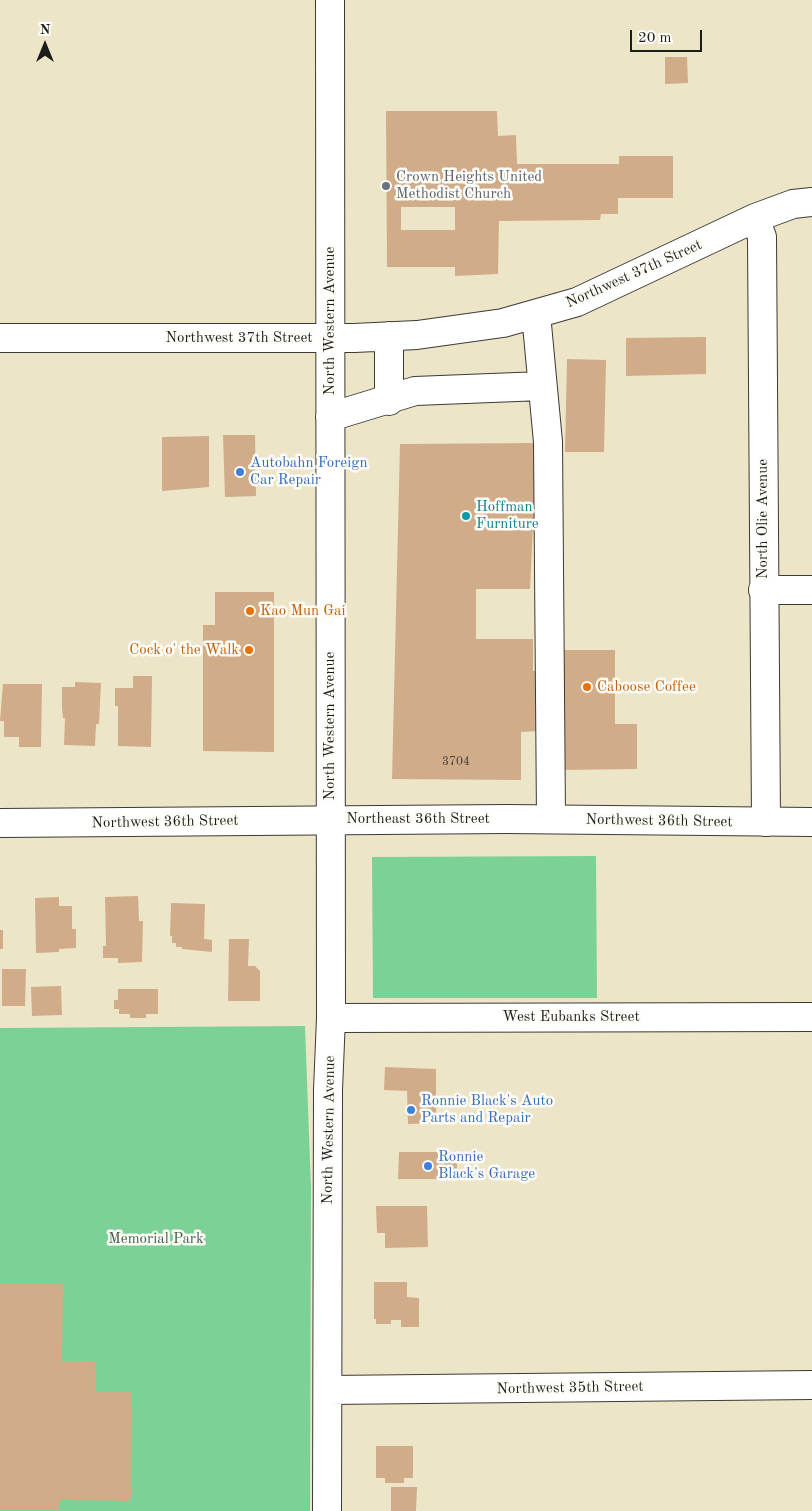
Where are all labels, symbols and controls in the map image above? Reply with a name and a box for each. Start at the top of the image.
north arrow [20,20,70,70]
scale bar [632,20,704,52]
text: N [40,23,50,37]
text: 20 m [638,31,672,46]
place label: Crown Heights United Methodist Church [396,168,542,203]
marker: Crown Heights United Methodist Church [380,180,392,192]
street label: Northwest 37th Street [563,236,705,312]
street label: North Western Avenue [321,247,339,395]
street label: Northwest 37th Street [165,329,313,347]
place label: Autobahn Foreign Car Repair [250,454,368,489]
street label: North Olie Avenue [754,459,772,579]
marker: Autobahn Foreign Car Repair [234,466,246,478]
place label: Hoffman Furniture [476,498,539,533]
marker: Hoffman Furniture [460,510,472,522]
place label: Kao Mun Gai [260,602,346,620]
marker: Kao Mun Gai [244,605,256,617]
place label: Cock o' the Walk [129,641,239,659]
marker: Cock o' the Walk [243,644,255,656]
street label: North Western Avenue [321,652,339,800]
place label: Caboose Coffee [597,678,696,696]
marker: Caboose Coffee [581,681,593,693]
house number: 3704 [442,755,470,769]
street label: Northeast 36th Street [346,810,490,828]
street label: Northwest 36th Street [585,811,733,831]
street label: Northwest 36th Street [91,812,239,832]
street label: West Eubanks Street [502,1008,640,1026]
street label: North Western Avenue [319,1055,339,1205]
place label: Ronnie Black's Auto Parts and Repair [421,1092,553,1127]
marker: Ronnie Black's Auto Parts and Repair [405,1104,417,1116]
place label: Ronnie Black's Garage [438,1148,535,1183]
marker: Ronnie Black's Garage [422,1160,434,1172]
park label: Memorial Park [108,1230,204,1248]
street label: Northwest 35th Street [496,1378,644,1398]

